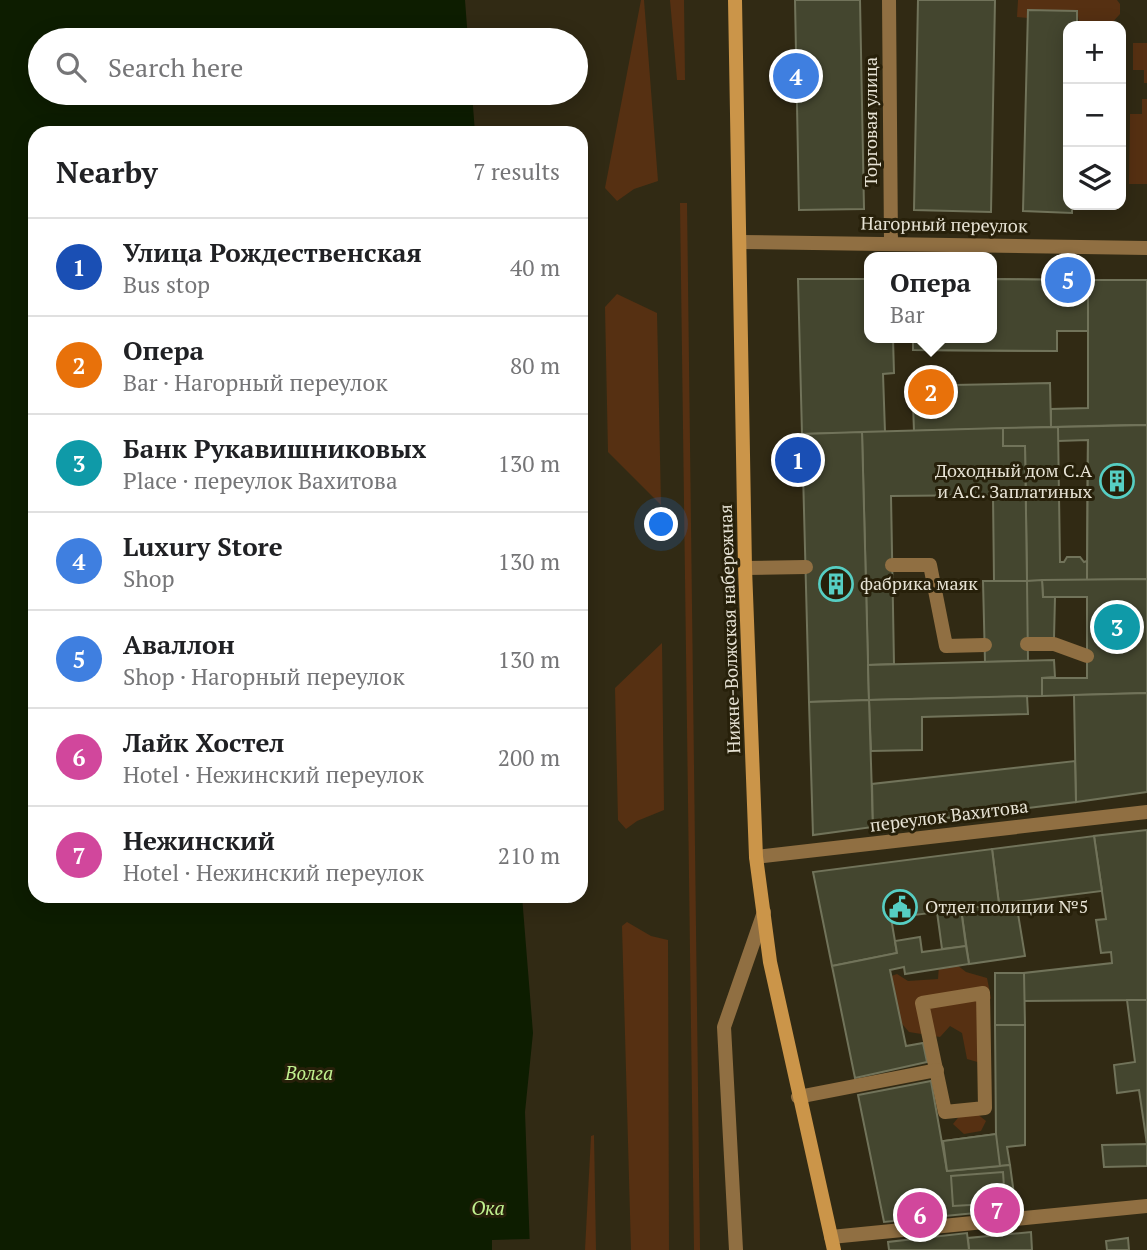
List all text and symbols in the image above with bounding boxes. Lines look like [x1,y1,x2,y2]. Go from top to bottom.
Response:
map controls [1063,21,1126,210]
button: + [1063,21,1126,84]
search box [28,28,588,105]
icon: search [52,48,90,86]
text: Search here [108,50,243,84]
pin: 4 [773,50,819,102]
street label: Торговая улица [858,57,882,187]
button: − [1063,84,1126,147]
button: layers [1063,147,1126,210]
text: Nearby [56,152,158,192]
text: 7 results [473,156,560,187]
street label: Нагорный переулок [860,211,1028,237]
text: Улица Рождественская [123,235,422,269]
text: 1 [73,252,86,283]
text: 40 m [510,252,560,283]
popup [864,252,997,343]
pin: 5 [1045,254,1091,306]
text: Опера [890,265,971,299]
text: Bus stop [123,269,210,300]
text: Bar [890,299,925,330]
text: Опера [123,333,204,367]
text: 2 [73,350,86,381]
text: 80 m [510,350,560,381]
pin: 2 [908,366,954,418]
text: Bar · Нагорный переулок [123,367,388,398]
text: Банк Рукавишниковых [123,431,426,465]
pin: 1 [775,434,821,486]
text: 3 [73,448,86,479]
text: 130 m [498,448,560,479]
place label: Доходный дом С.А и А.С. Заплатиных [935,458,1093,503]
building icon: Доходный дом С.А и А.С. Заплатиных [1098,462,1136,500]
text: Place · переулок Вахитова [123,465,398,496]
street label: Нижне-Волжская набережная [713,504,745,754]
your location [644,507,678,541]
text: Luxury Store [123,529,283,563]
text: 4 [73,546,86,577]
text: 130 m [498,546,560,577]
text: Shop [123,563,175,594]
building icon: фабрика маяк [817,565,855,603]
place label: фабрика маяк [860,571,978,595]
pin: 3 [1094,601,1140,653]
text: Аваллон [123,627,235,661]
text: 5 [73,644,86,675]
text: 130 m [498,644,560,675]
text: Shop · Нагорный переулок [123,661,405,692]
text: Лайк Хостел [123,725,284,759]
text: 6 [73,742,86,773]
text: 200 m [498,742,560,773]
text: Hotel · Нежинский переулок [123,759,424,790]
street label: переулок Вахитова [868,793,1029,837]
text: Нежинский [123,823,275,857]
text: 7 [73,840,86,871]
text: 210 m [498,840,560,871]
text: Hotel · Нежинский переулок [123,857,424,888]
public building icon: Отдел полиции №5 [881,888,919,926]
place label: Отдел полиции №5 [925,894,1088,918]
water label: Волга [284,1060,333,1085]
pin: 7 [974,1184,1020,1236]
pin: 6 [897,1189,943,1241]
water label: Ока [471,1195,505,1220]

